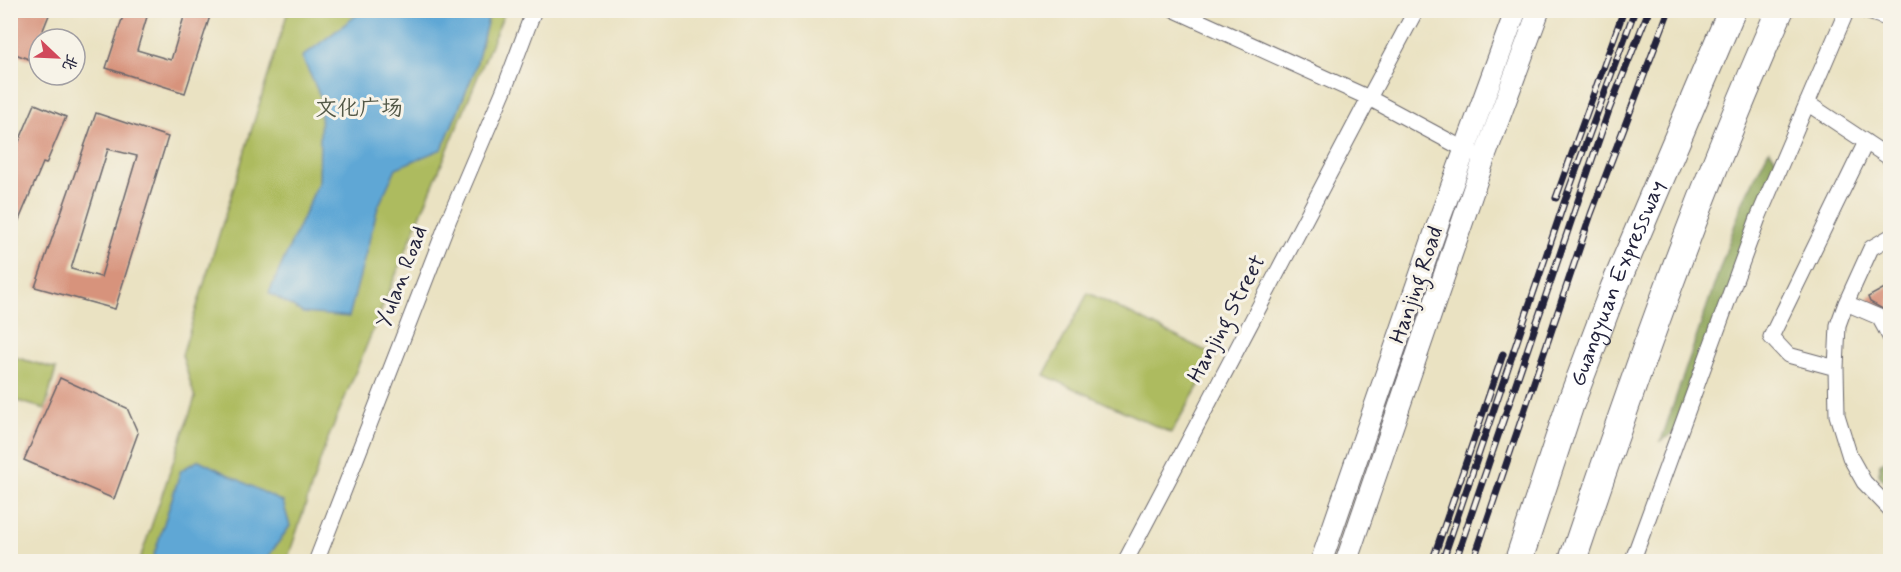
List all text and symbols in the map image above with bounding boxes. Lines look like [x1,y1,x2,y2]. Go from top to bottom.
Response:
north arrow [27,27,87,87]
text: 北 [57,51,82,74]
park label: 文化广场 [315,95,403,123]
street label: Guangyuan Expressway [1564,176,1672,391]
street label: Yulan Road [370,222,434,332]
street label: Hanjing Road [1384,223,1453,348]
street label: Hanjing Street [1182,250,1275,389]

